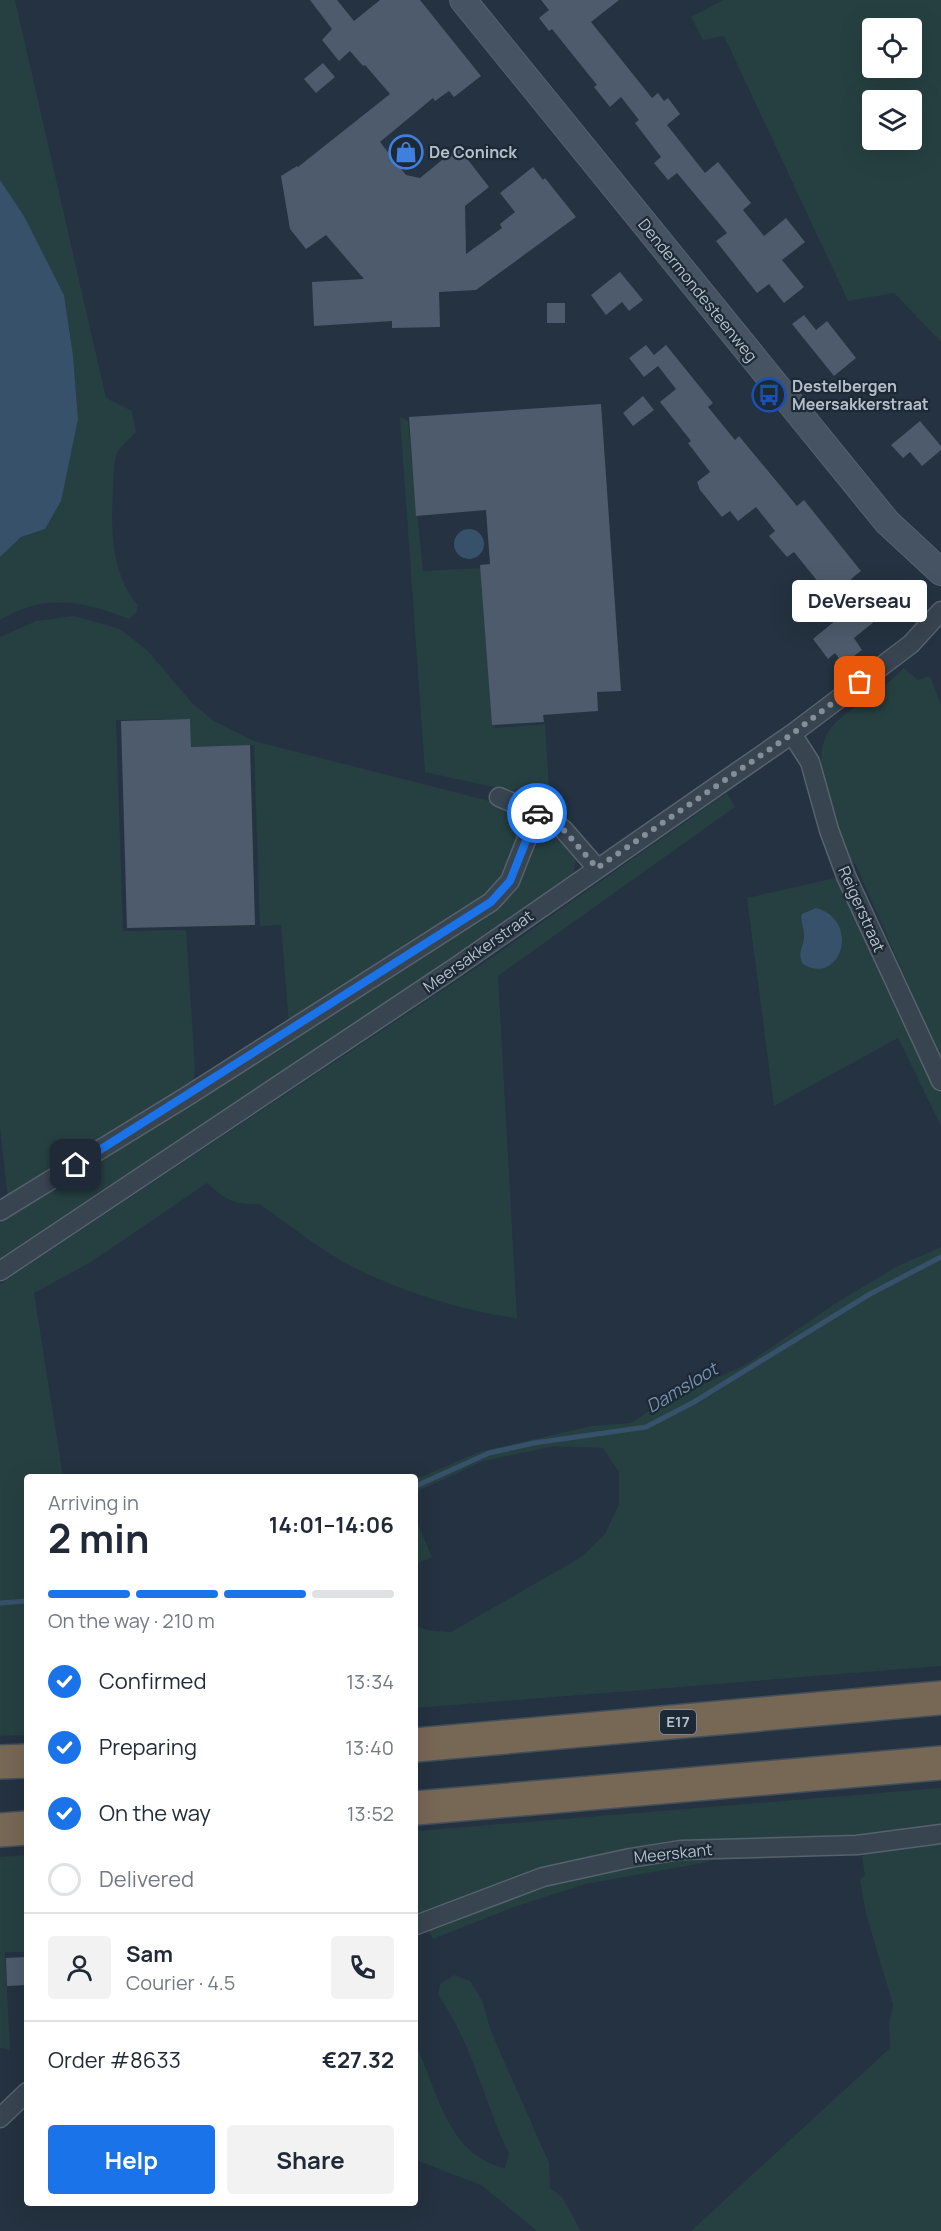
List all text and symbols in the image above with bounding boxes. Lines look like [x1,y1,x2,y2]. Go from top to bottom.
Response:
map controls [862,18,922,150]
button: locate [862,18,922,78]
button: layers [862,90,922,150]
shop icon: De Coninck [388,134,424,170]
place label: De Coninck [429,141,517,163]
street label: Dendermondesteenweg [633,214,763,366]
place label: Destelbergen Meersakkerstraat [792,375,929,415]
bus stop icon: Destelbergen Meersakkerstraat [751,377,787,413]
callout: DeVerseau [792,580,928,622]
text: DeVerseau [808,587,911,614]
pin [834,656,885,707]
icon: bag [843,665,876,698]
courier [507,783,567,843]
icon: car [521,797,554,830]
street label: Reigerstraat [833,863,891,955]
street label: Meersakkerstraat [419,905,537,997]
pin [50,1139,101,1190]
icon: home [59,1148,92,1181]
water label: Damsloot [641,1355,723,1418]
text: Arriving in [48,1489,139,1516]
text: 14:01–14:06 [269,1510,394,1540]
text: 2 min [48,1511,149,1565]
text: On the way · 210 m [48,1607,215,1634]
icon: check [48,1665,81,1698]
text: Confirmed [99,1666,207,1696]
text: 13:34 [346,1668,394,1695]
road number: E17 [660,1710,696,1734]
icon: check [48,1731,81,1764]
text: Preparing [99,1732,197,1762]
text: 13:40 [345,1734,394,1761]
icon: check [48,1797,81,1830]
text: On the way [99,1798,211,1828]
text: 13:52 [347,1800,394,1827]
street label: Meerskant [633,1838,713,1868]
text: Delivered [99,1864,194,1894]
button: person [48,1936,111,1999]
button: phone [331,1936,394,1999]
text: Sam [126,1939,173,1969]
text: Courier · 4.5 [126,1969,235,1996]
text: Order #8633 [48,2045,181,2075]
text: €27.32 [322,2045,394,2075]
button: Help [48,2125,215,2194]
button: Share [227,2125,394,2194]

